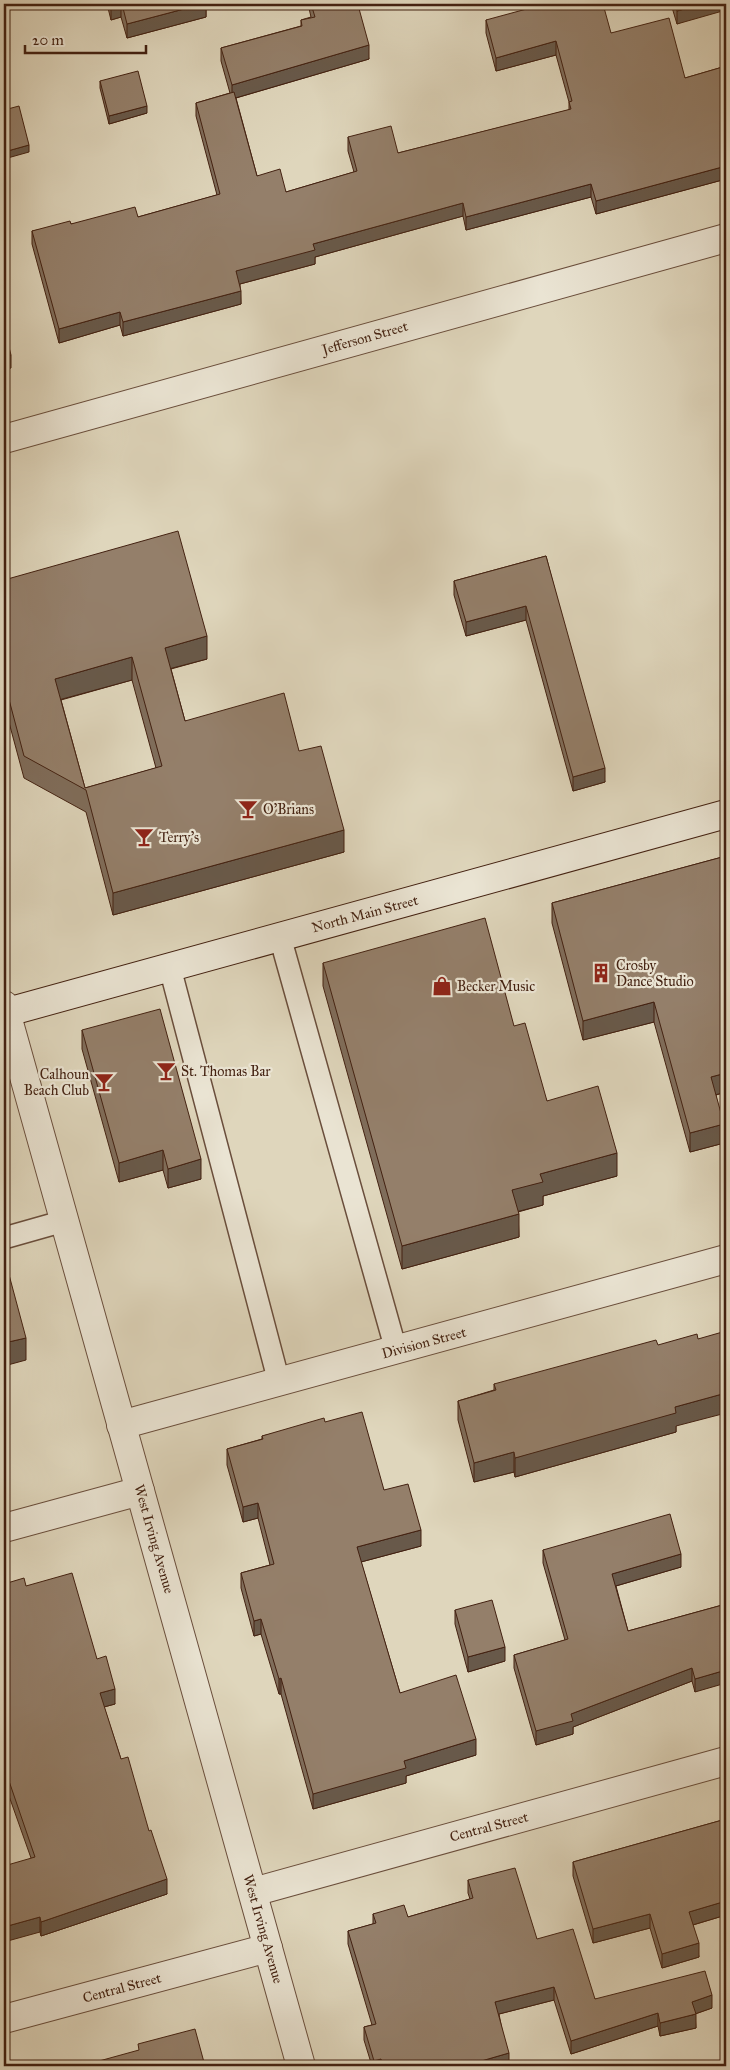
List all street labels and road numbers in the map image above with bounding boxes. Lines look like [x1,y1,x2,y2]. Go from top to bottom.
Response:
street label: Jefferson Street [318,318,410,360]
street label: North Main Street [310,892,420,936]
street label: Division Street [380,1324,468,1362]
street label: West Irving Avenue [130,1482,178,1596]
street label: Central Street [448,1808,530,1846]
street label: West Irving Avenue [239,1872,287,1986]
street label: Central Street [81,1969,163,2007]

